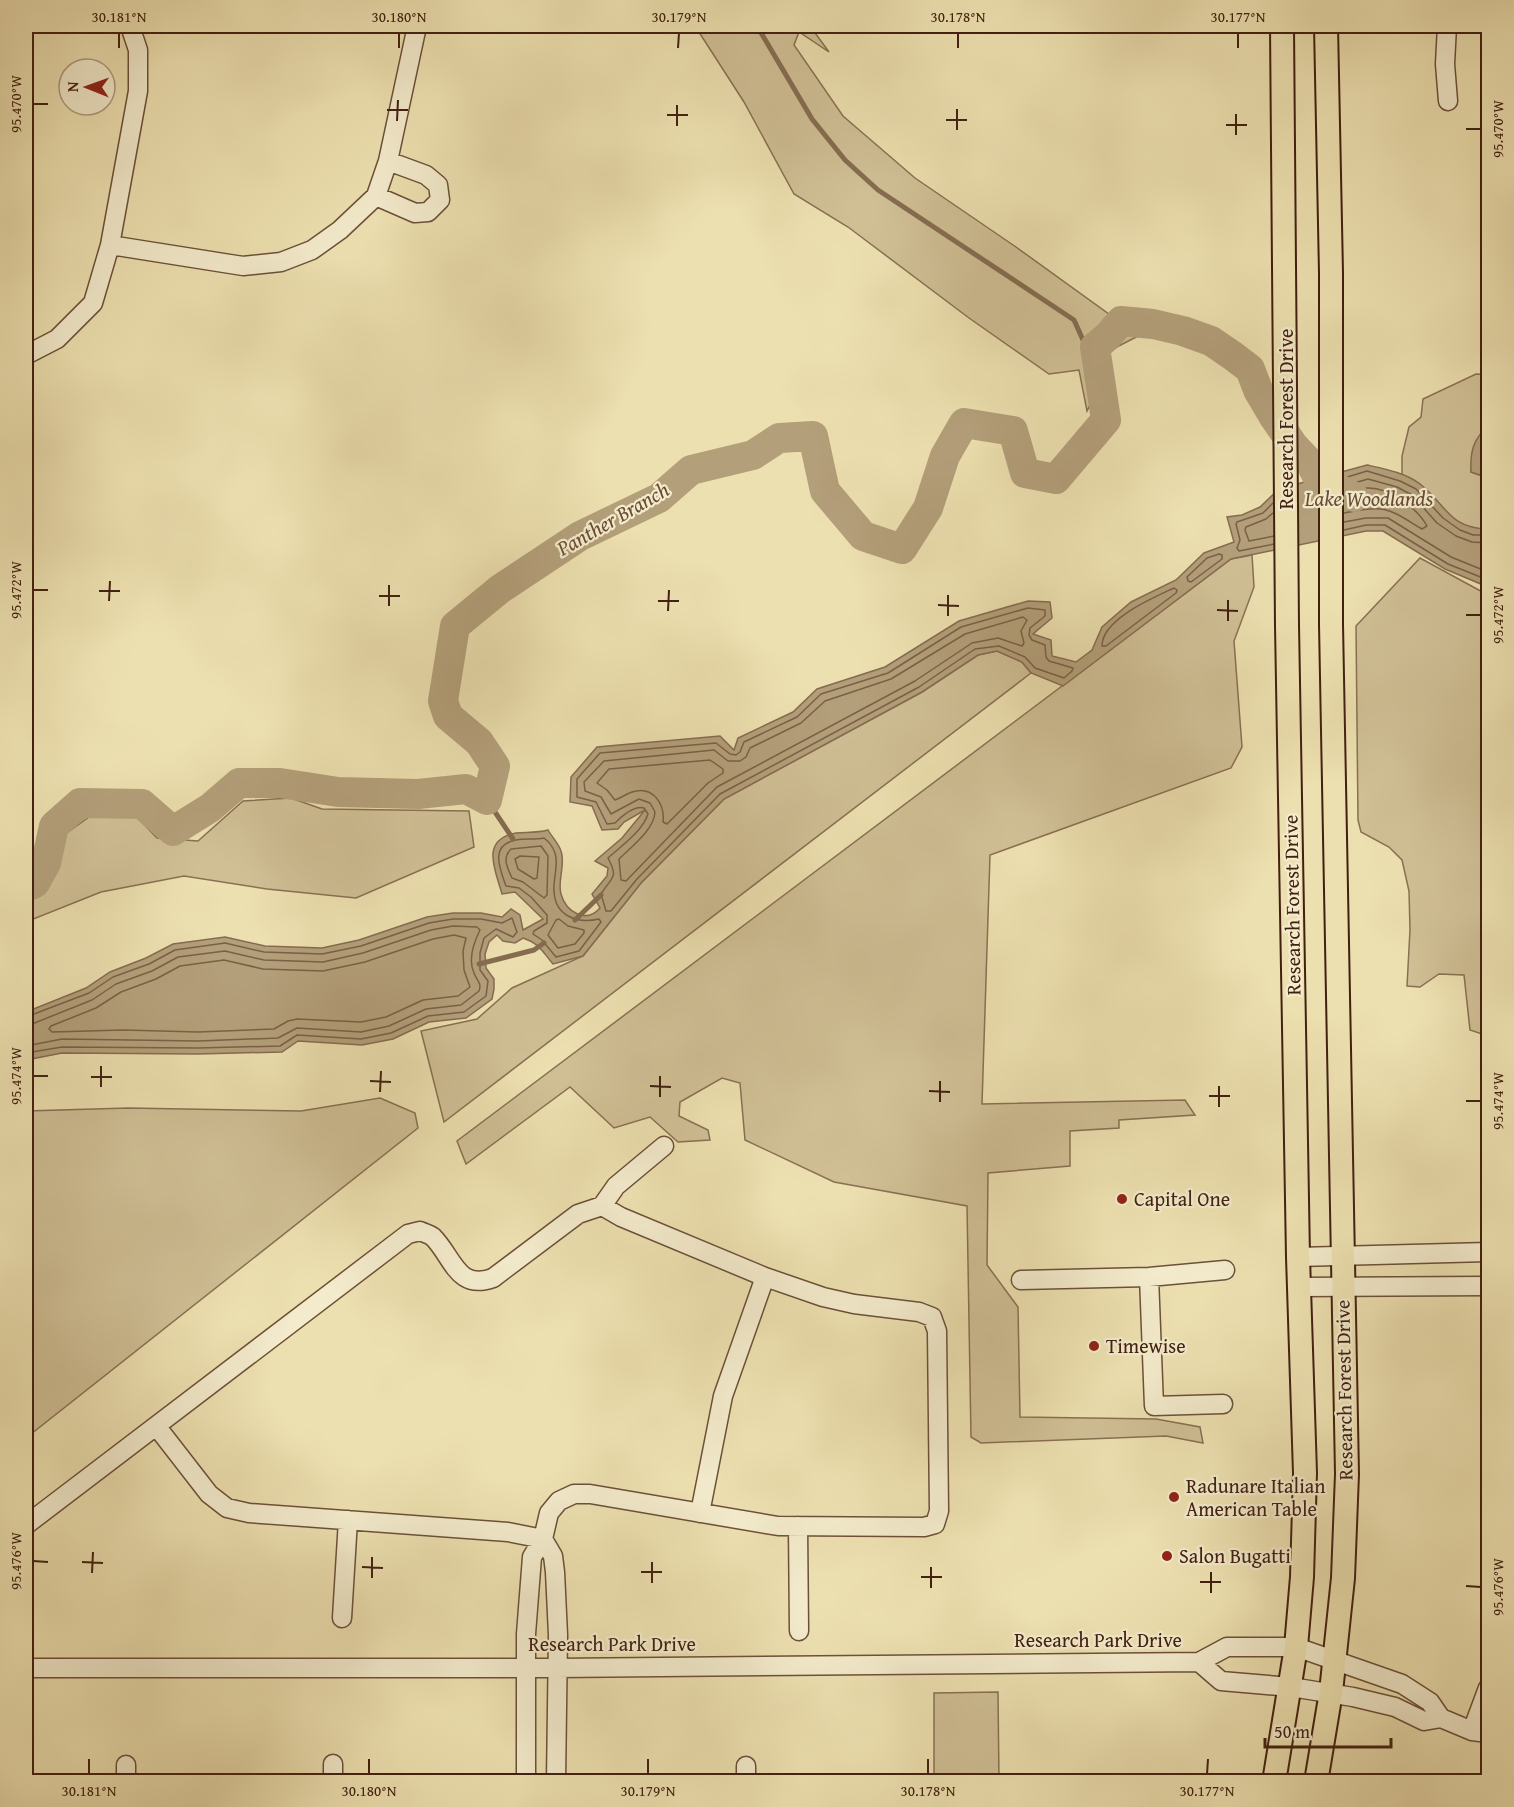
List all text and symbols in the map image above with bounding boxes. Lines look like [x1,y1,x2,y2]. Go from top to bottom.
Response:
text: 30.181°N [92,6,147,27]
text: 30.180°N [372,6,427,27]
text: 30.179°N [652,6,707,27]
text: 30.178°N [931,6,986,27]
text: 30.177°N [1211,6,1266,27]
north arrow [57,57,117,117]
text: 95.470°W [5,75,26,133]
text: N [60,81,84,92]
text: 95.470°W [1487,100,1508,158]
street label: Research Forest Drive [1271,329,1300,509]
water label: Panther Branch [550,474,675,564]
water label: Lake Woodlands [1304,483,1434,514]
text: 95.472°W [5,561,26,619]
text: 95.472°W [1487,586,1508,644]
street label: Research Forest Drive [1275,814,1308,996]
text: 95.474°W [5,1047,26,1105]
text: 95.474°W [1487,1072,1508,1130]
place label: Capital One [1134,1184,1230,1213]
marker: Capital One [1115,1192,1129,1206]
street label: Research Forest Drive [1327,1299,1360,1481]
place label: Timewise [1106,1331,1186,1360]
marker: Timewise [1087,1339,1101,1353]
place label: Radunare Italian American Table [1186,1471,1325,1523]
marker: Radunare Italian American Table [1167,1490,1181,1504]
text: 95.476°W [5,1532,26,1590]
place label: Salon Bugatti [1179,1541,1291,1570]
marker: Salon Bugatti [1160,1549,1174,1563]
text: 95.476°W [1487,1558,1508,1616]
street label: Research Park Drive [1014,1625,1182,1654]
street label: Research Park Drive [528,1629,696,1658]
scale bar [1265,1711,1391,1749]
text: 50 m [1274,1718,1310,1745]
text: 30.181°N [62,1780,117,1801]
text: 30.180°N [342,1780,397,1801]
text: 30.179°N [621,1780,676,1801]
text: 30.178°N [901,1780,956,1801]
text: 30.177°N [1180,1780,1235,1801]

